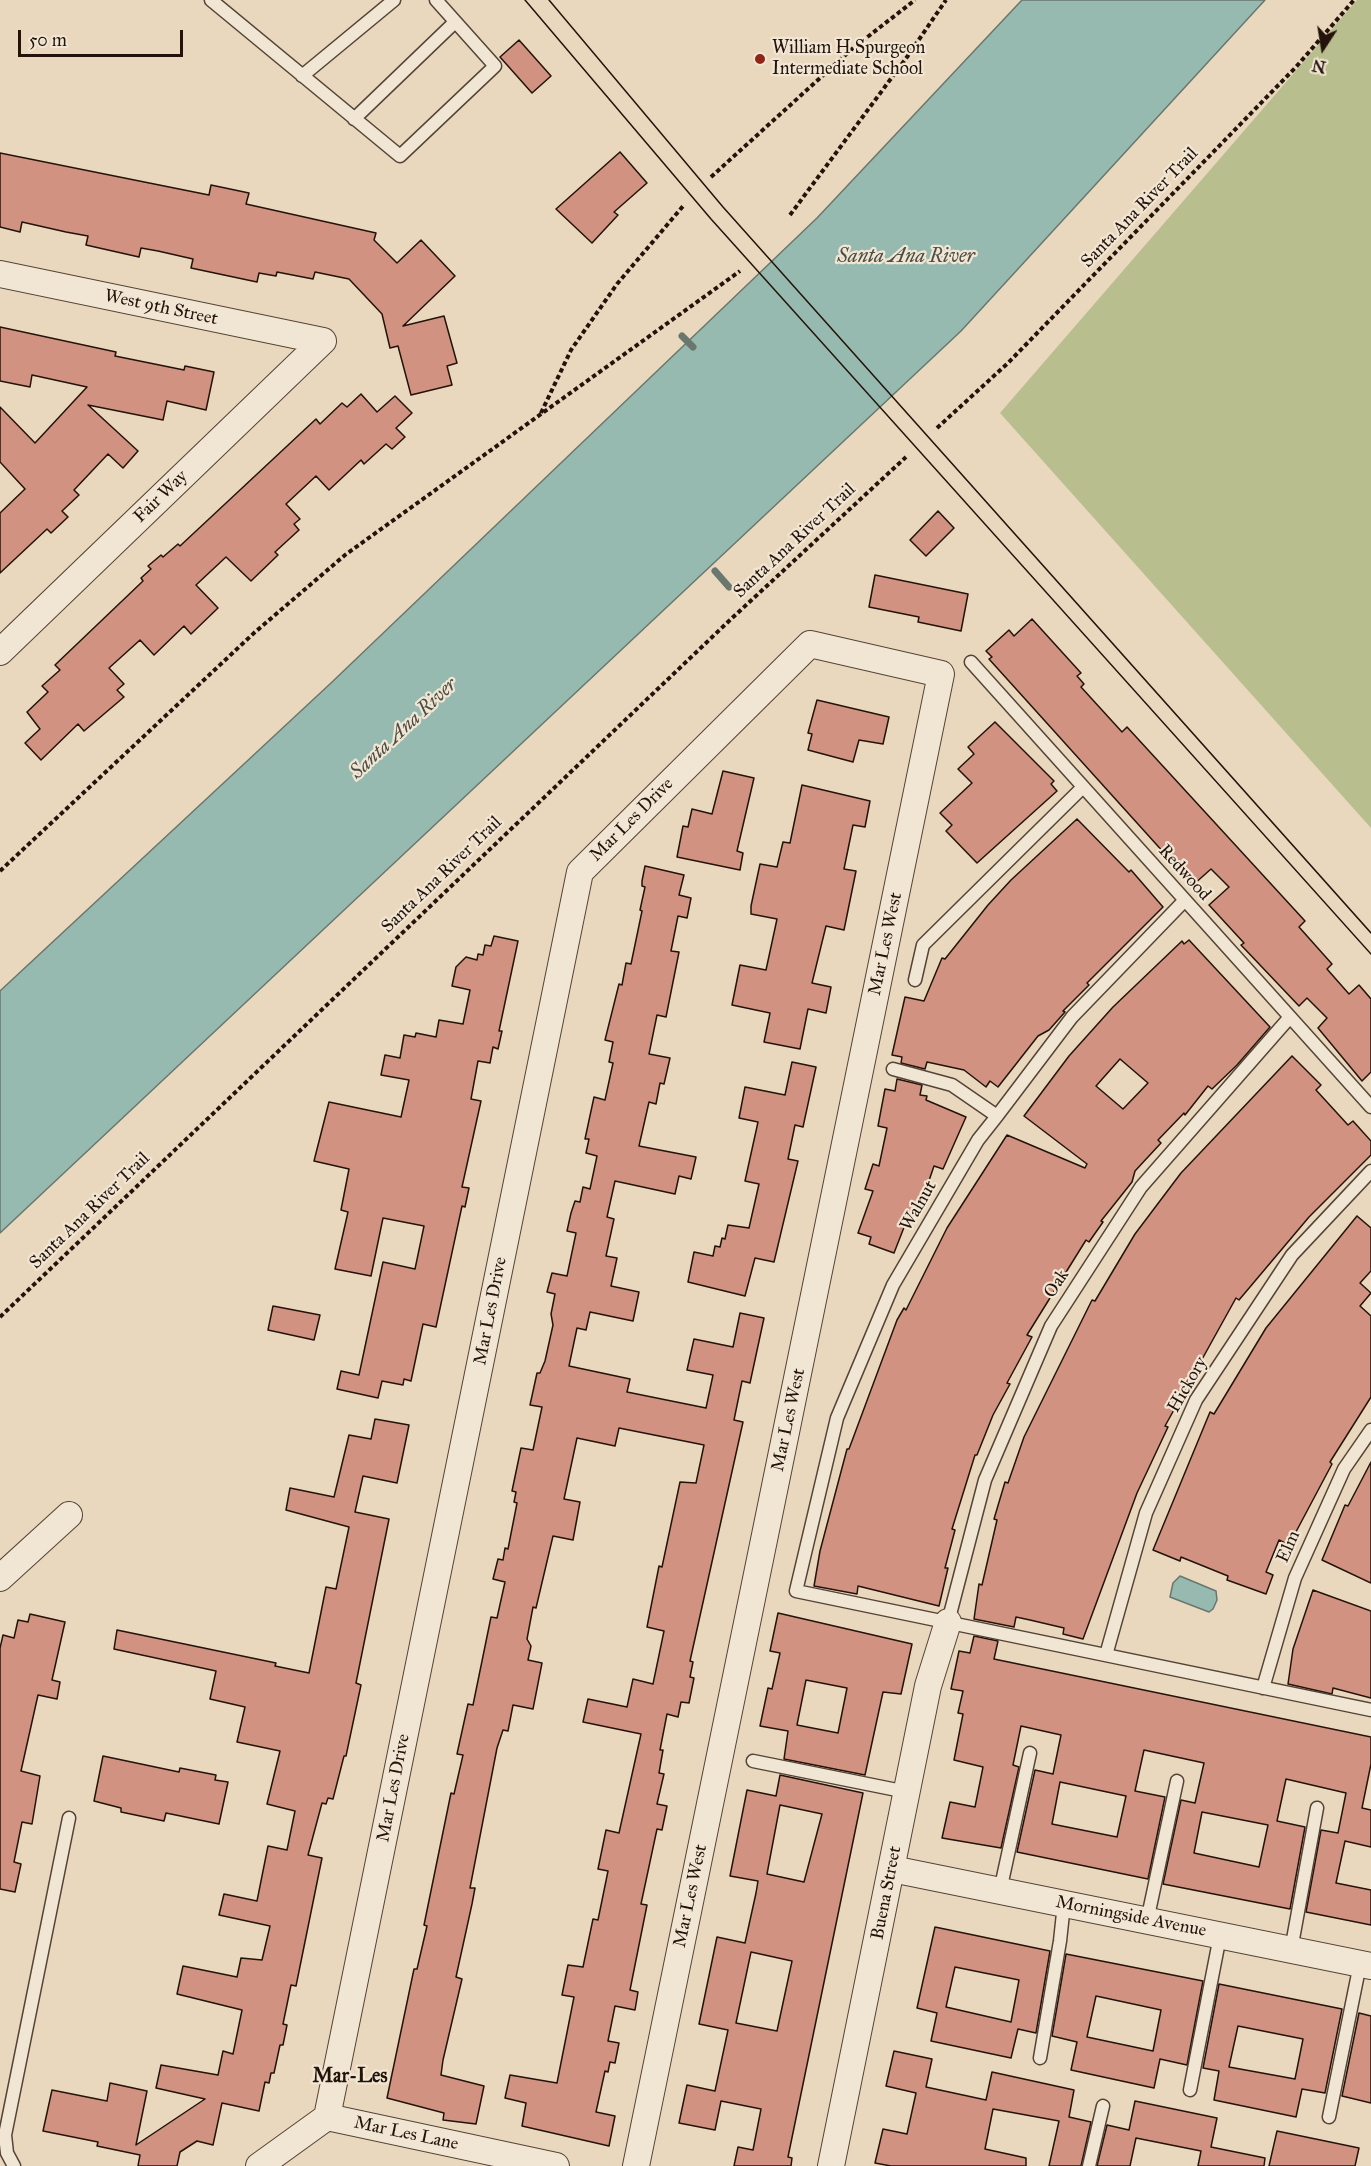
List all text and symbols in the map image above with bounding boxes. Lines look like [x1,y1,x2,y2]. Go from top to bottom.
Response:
scale bar [21,18,186,56]
north arrow [1293,18,1353,78]
text: 50 m [29,29,67,51]
place label: William H Spurgeon Intermediate School [772,38,925,80]
marker: William H Spurgeon Intermediate School [753,52,767,66]
text: N [1311,55,1328,77]
street label: Santa Ana River Trail [1077,143,1203,273]
water label: Santa Ana River [837,245,975,269]
street label: West 9th Street [102,285,220,331]
street label: Fair Way [130,466,192,528]
street label: Santa Ana River Trail [730,479,860,603]
water label: Santa Ana River [345,673,463,785]
street label: Mar Les Drive [586,774,678,866]
street label: Santa Ana River Trail [377,812,507,938]
street label: Redwood [1153,840,1215,906]
street label: Mar Les West [865,890,907,998]
street label: Santa Ana River Trail [25,1148,155,1274]
street label: Walnut [896,1177,942,1235]
street label: Mar Les Drive [470,1255,512,1367]
street label: Oak [1040,1266,1074,1302]
street label: Hickory [1164,1353,1212,1417]
street label: Mar Les West [768,1366,810,1474]
street label: Elm [1272,1528,1306,1566]
street label: Mar Les Drive [373,1732,415,1844]
street label: Mar Les West [670,1842,712,1950]
street label: Buena Street [867,1844,907,1942]
street label: Morningside Avenue [1054,1892,1208,1942]
district label: Mar-Les [312,2065,388,2089]
street label: Mar Les Lane [352,2112,460,2156]

